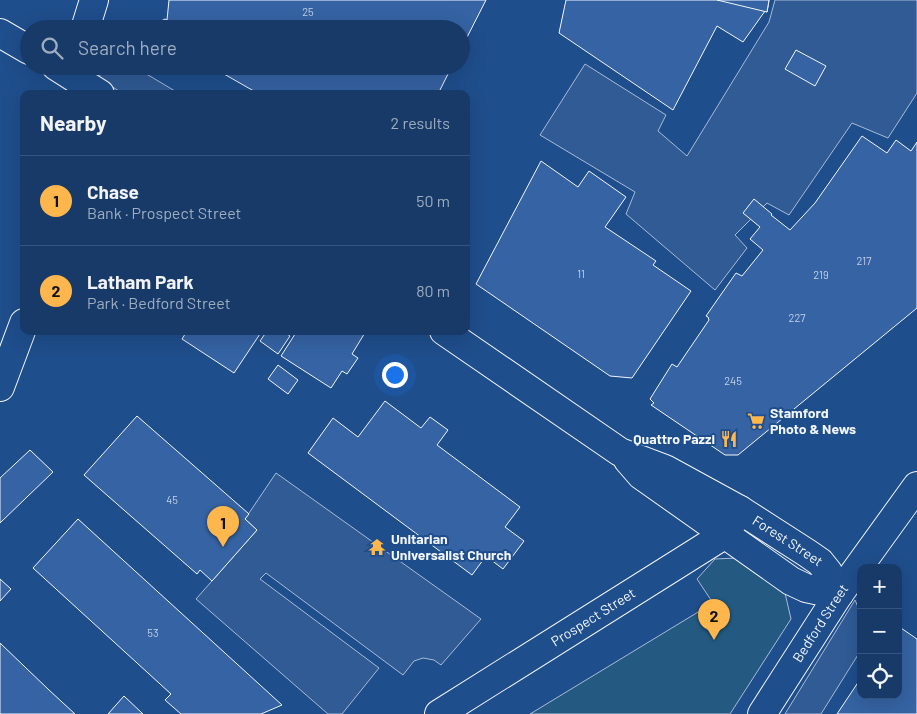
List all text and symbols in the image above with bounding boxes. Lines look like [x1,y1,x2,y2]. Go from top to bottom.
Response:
house number: 25 [302,5,314,18]
search box [20,20,470,75]
icon: search [38,34,66,62]
text: Search here [78,36,177,59]
text: Nearby [40,110,106,135]
text: 2 results [391,113,450,132]
text: Chase [87,180,139,203]
text: 1 [53,191,59,210]
text: 50 m [416,191,450,210]
text: Bank · Prospect Street [87,203,241,222]
house number: 217 [857,254,871,267]
house number: 11 [577,267,585,280]
house number: 219 [813,268,829,281]
text: Latham Park [87,270,194,293]
text: 2 [52,281,60,300]
text: 80 m [416,281,450,300]
text: Park · Bedford Street [87,293,231,312]
house number: 227 [789,311,806,324]
your location [382,362,408,388]
house number: 245 [724,374,742,387]
place label: Stamford Photo & News [770,404,856,437]
supermarket icon: Stamford Photo & News [746,411,766,431]
restaurant icon: Quattro Pazzi [719,429,739,449]
place label: Quattro Pazzi [633,430,715,447]
house number: 45 [166,493,178,506]
pin: 1 [207,506,239,547]
street label: Forest Street [750,511,826,569]
place label: Unitarian Universalist Church [391,530,511,563]
temple icon: Unitarian Universalist Church [367,537,387,557]
map controls [857,564,902,699]
button: + [857,564,902,609]
street label: Bedford Street [789,580,851,665]
street label: Prospect Street [548,584,638,650]
pin: 2 [698,599,730,640]
button: − [857,609,902,654]
house number: 53 [147,626,159,639]
button: locate [857,654,902,699]

